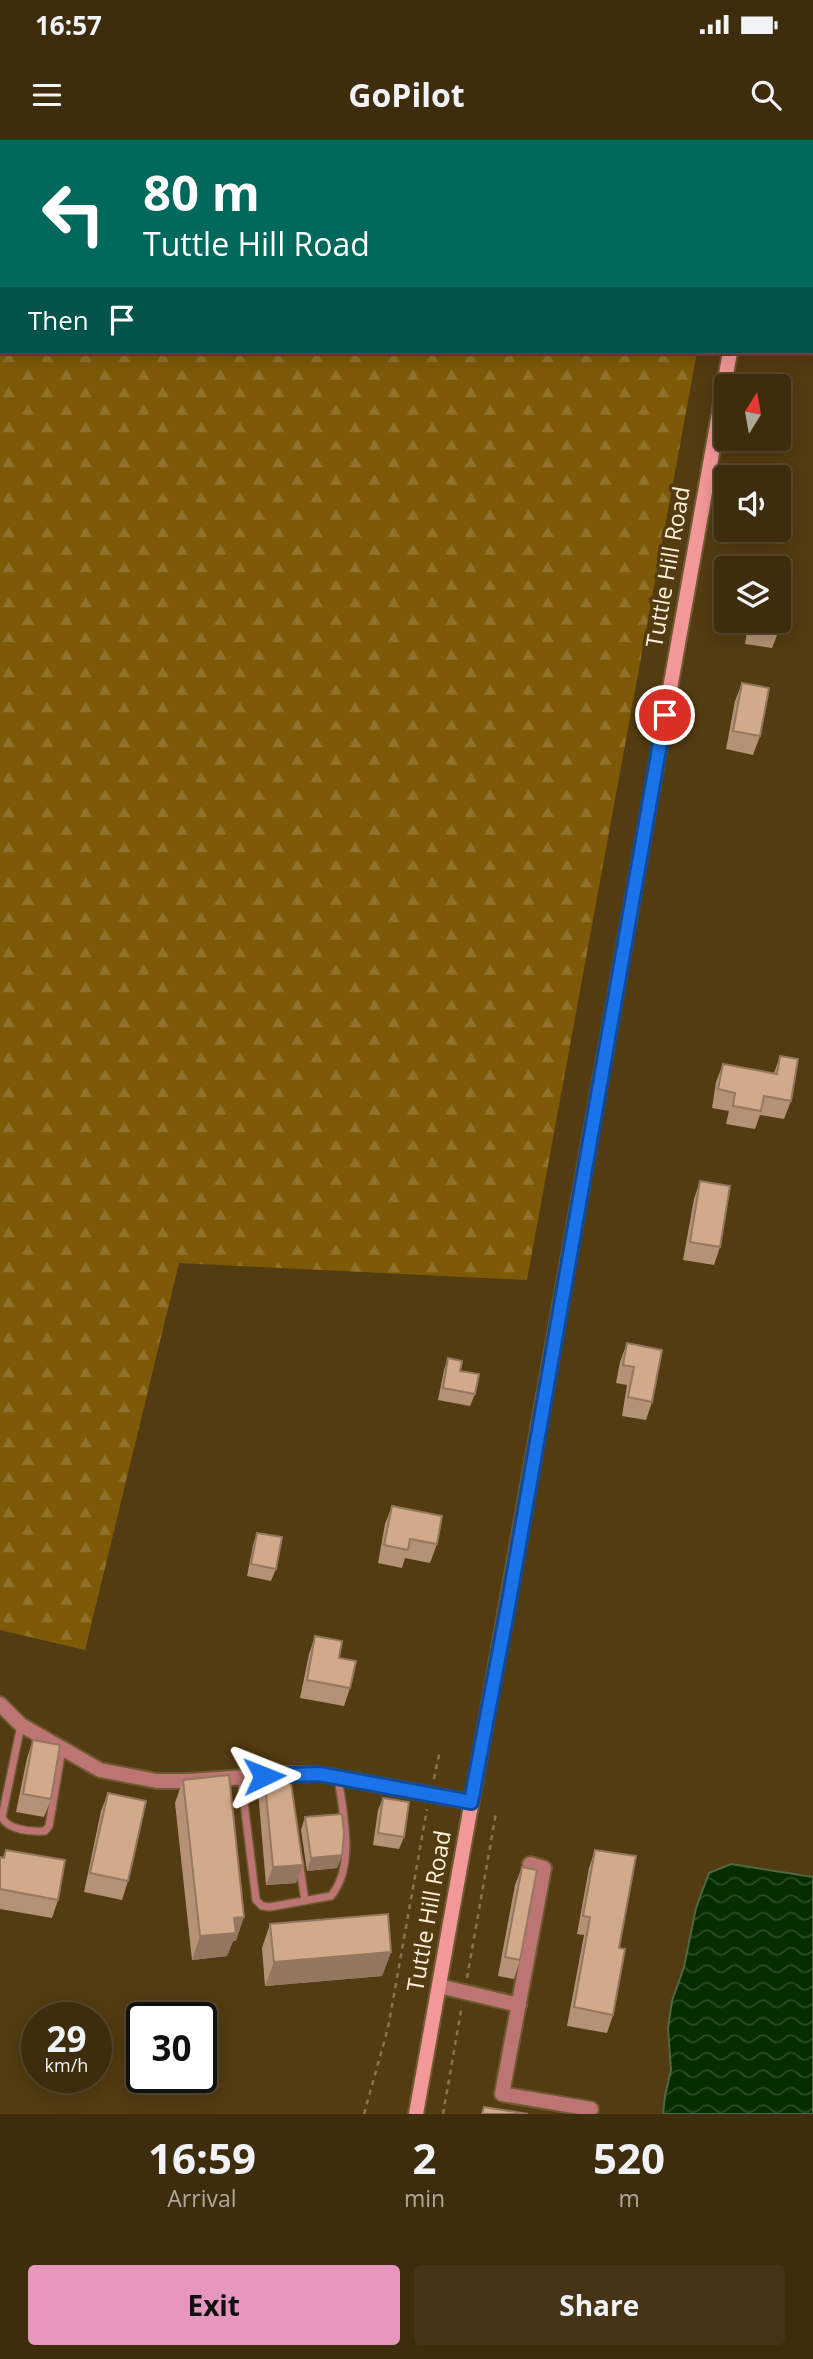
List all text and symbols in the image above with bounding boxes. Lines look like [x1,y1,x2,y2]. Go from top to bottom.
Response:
text: 16:57 [35,7,102,43]
text: GoPilot [348,73,465,116]
icon: menu [28,76,66,114]
icon: search [747,76,785,114]
text: 80 m [143,159,260,225]
icon: left [28,168,119,259]
text: Tuttle Hill Road [143,222,370,265]
icon: arrive [103,301,141,339]
text: Then [28,302,89,338]
north arrow [714,374,791,452]
map controls [714,374,791,633]
button: sound [714,465,791,542]
street label: Tuttle Hill Road [637,484,697,650]
button: layers [714,556,791,633]
pin [635,685,695,745]
icon: arrive [646,696,684,734]
position arrow [227,1739,301,1813]
street label: Tuttle Hill Road [398,1828,458,1994]
speed limit sign: 30 [126,2002,217,2093]
text: 29 [46,2015,87,2062]
text: km/h [45,2053,88,2077]
text: 16:59 [148,2129,256,2186]
text: 2 [412,2129,437,2186]
text: 520 [593,2129,665,2186]
text: Arrival [167,2182,237,2214]
text: min [404,2182,445,2214]
text: m [618,2182,640,2214]
button: Exit [28,2265,400,2345]
button: Share [414,2265,785,2345]

